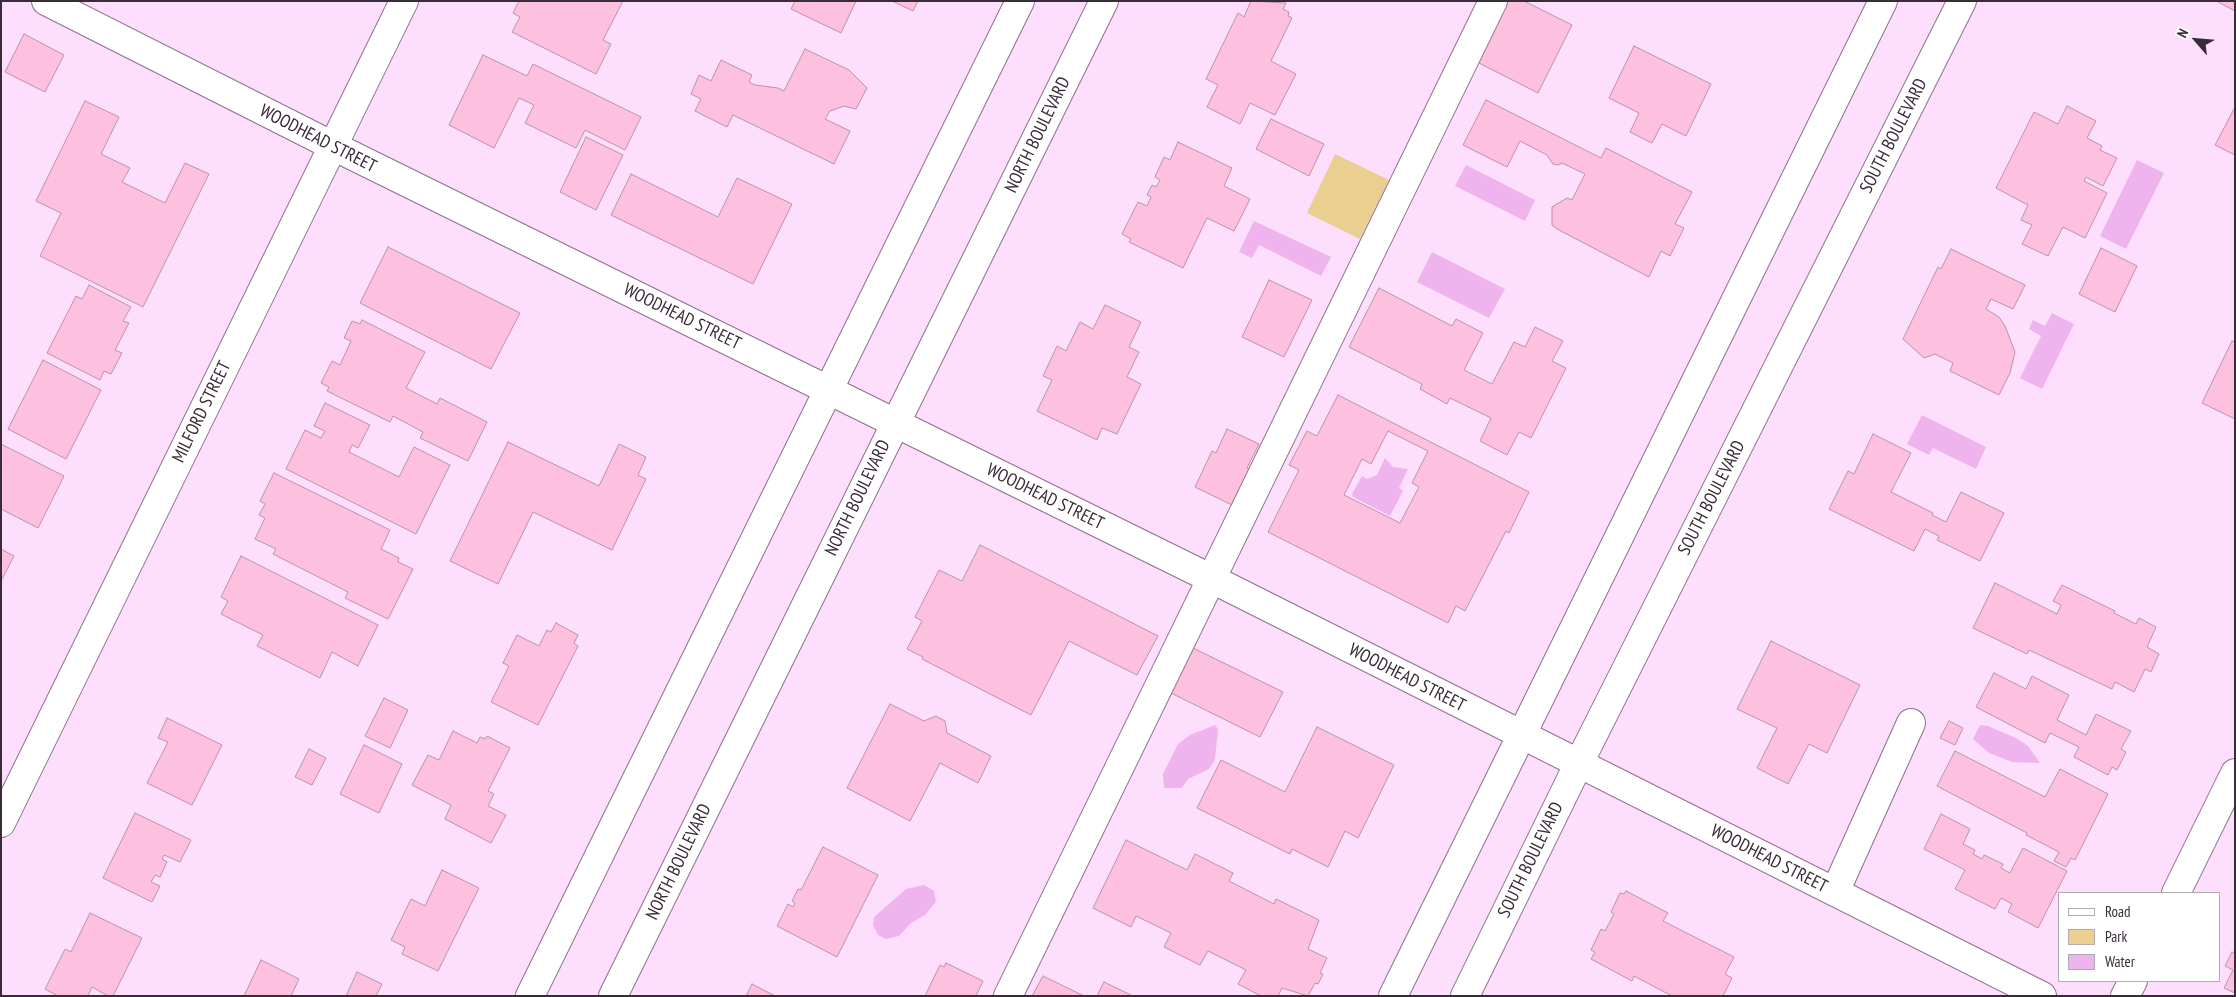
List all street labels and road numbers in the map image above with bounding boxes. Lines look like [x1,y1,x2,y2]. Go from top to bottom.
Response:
street label: NORTH BOULEVARD [1001,74,1075,196]
street label: SOUTH BOULEVARD [1856,75,1932,197]
street label: WOODHEAD STREET [256,100,380,178]
street label: WOODHEAD STREET [620,279,744,355]
street label: MILFORD STREET [168,358,236,466]
street label: NORTH BOULEVARD [821,437,895,559]
street label: SOUTH BOULEVARD [1674,437,1750,559]
street label: WOODHEAD STREET [983,459,1107,535]
street label: WOODHEAD STREET [1345,639,1469,717]
street label: SOUTH BOULEVARD [1494,799,1568,921]
street label: NORTH BOULEVARD [642,801,716,923]
street label: WOODHEAD STREET [1707,820,1831,898]

